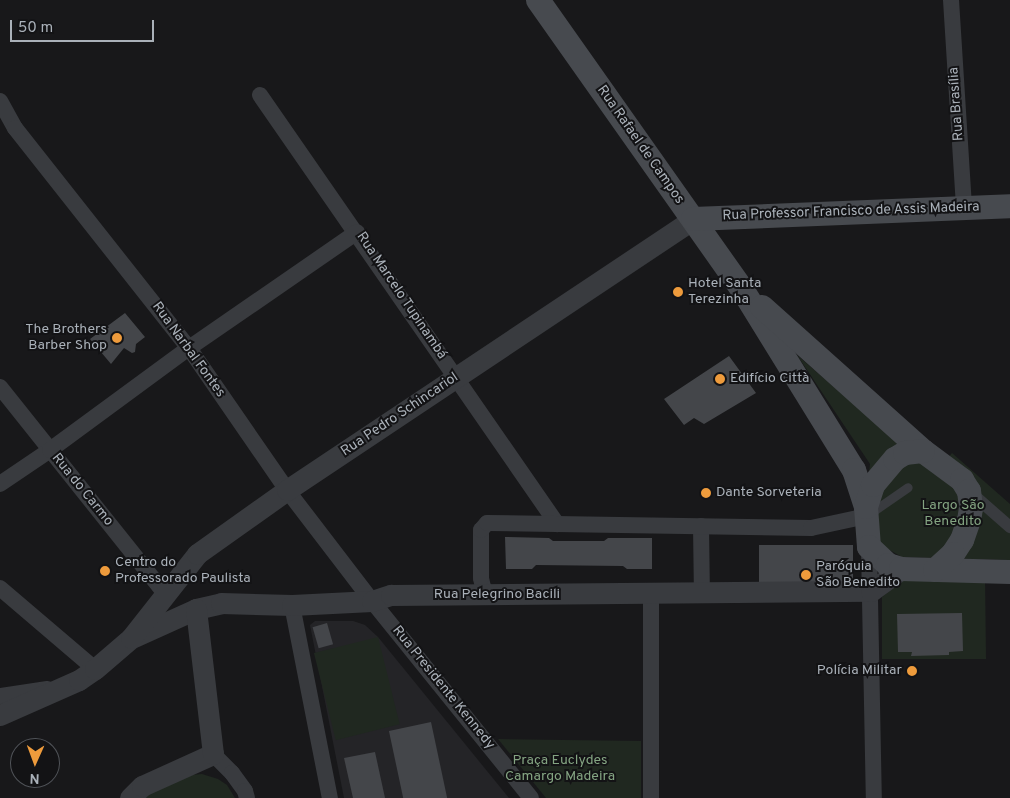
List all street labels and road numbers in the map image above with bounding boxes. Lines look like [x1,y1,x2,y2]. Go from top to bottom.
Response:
street label: Rua Brasília [946,66,968,142]
street label: Rua Rafael de Campos [593,83,687,207]
street label: Rua Professor Francisco de Assis Madeira [722,199,980,225]
street label: Rua Marcelo Tupinambá [352,229,450,363]
street label: Rua Narbal Fontes [148,299,228,401]
street label: Rua Pedro Schincariol [338,369,462,461]
street label: Rua do Carmo [48,450,116,530]
street label: Rua Pelegrino Bacili [434,587,560,603]
street label: Rua Presidente Kennedy [388,623,498,753]

